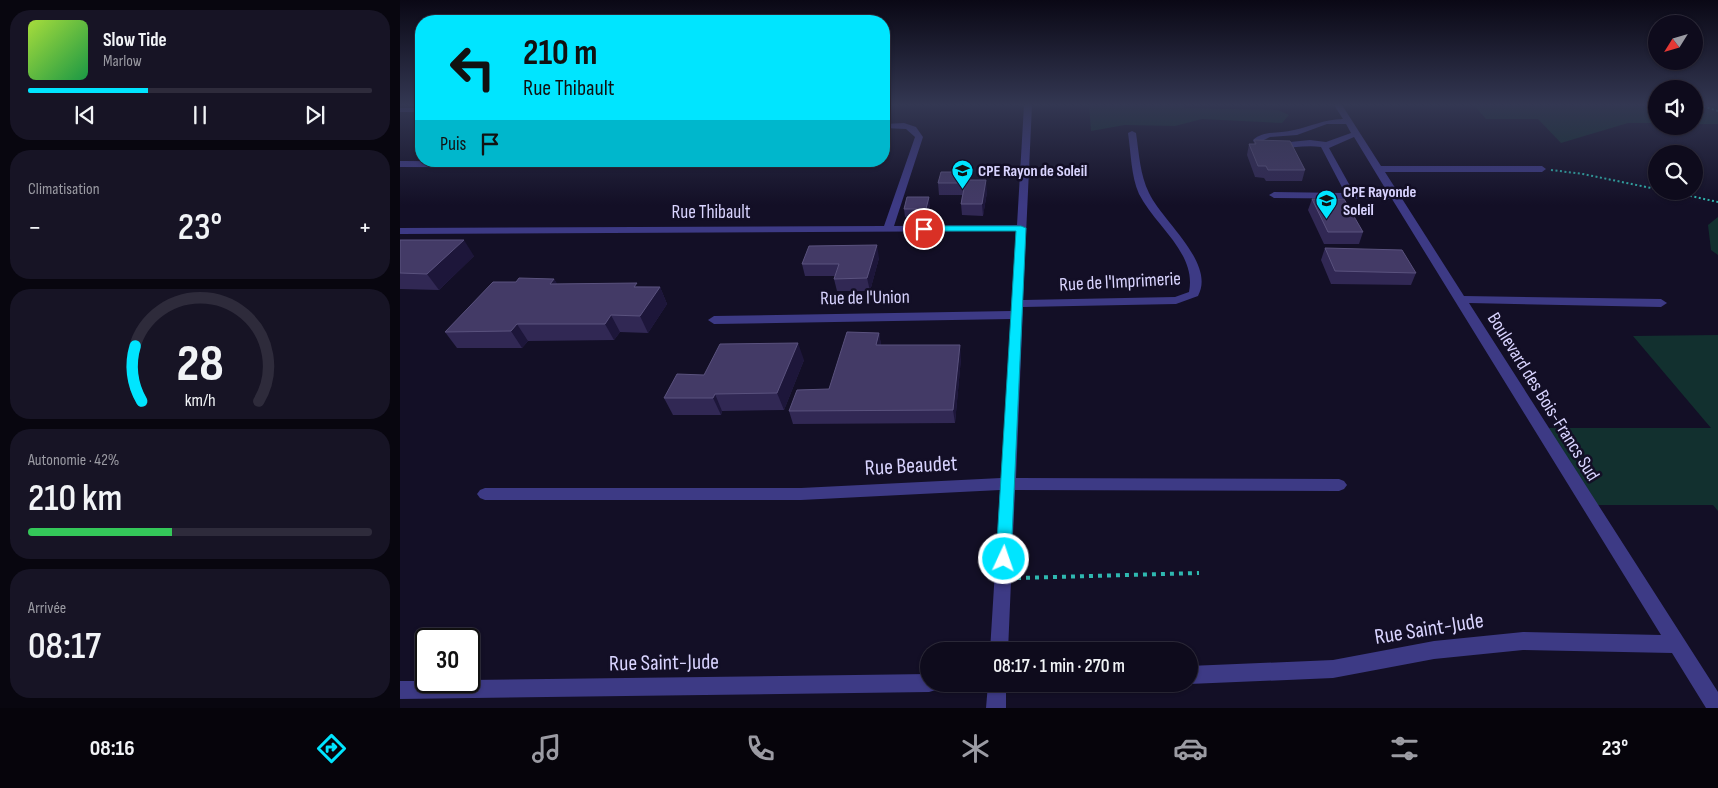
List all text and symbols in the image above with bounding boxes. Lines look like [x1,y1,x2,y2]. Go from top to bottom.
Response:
north arrow [1648,15,1702,70]
map controls [1648,15,1703,200]
text: Slow Tide [103,29,167,52]
text: 210 m [523,32,597,75]
icon: left [440,35,505,100]
text: Marlow [103,52,142,71]
text: Rue Thibault [523,75,615,102]
button: sound [1648,80,1703,135]
icon: previous [71,101,99,129]
icon: pause [186,101,214,129]
icon: next [301,101,329,129]
icon: arrive [476,130,504,158]
text: Puis [440,133,466,156]
button: search [1648,145,1703,200]
school or university icon: CPE Rayon de Soleil [950,159,974,190]
place label: CPE Rayon de Soleil [978,162,1087,181]
text: Climatisation [28,180,100,199]
place label: CPE Rayonde Soleil [1343,183,1417,220]
school or university icon: CPE Rayonde Soleil [1315,189,1339,220]
street label: Rue Thibault [671,201,751,224]
text: 23° [178,205,222,250]
pin [903,208,945,250]
text: − [28,211,42,244]
text: + [358,211,372,244]
icon: arrive [910,215,938,243]
street label: Rue de l'Imprimerie [1059,267,1181,297]
street label: Rue de l'Union [820,286,910,310]
street label: Boulevard des Bois-Francs Sud [1482,309,1604,485]
text: 28 [176,333,224,396]
text: km/h [185,390,215,411]
street label: Rue Beaudet [864,450,958,482]
text: Autonomie · 42% [28,451,119,470]
text: 210 km [28,476,122,521]
position arrow [977,532,1029,584]
text: Arrivée [28,599,66,618]
street label: Rue Saint-Jude [1373,607,1485,651]
text: 08:17 [28,624,101,669]
speed limit sign: 30 [415,628,480,693]
street label: Rue Saint-Jude [609,649,719,677]
text: 08:17 · 1 min · 270 m [993,655,1125,678]
icon: directions [314,731,349,766]
icon: music [529,731,564,766]
icon: phone [743,731,778,766]
icon: climate [958,731,993,766]
icon: car [1173,731,1208,766]
icon: filters [1387,731,1422,766]
text: 08:16 [90,735,135,762]
text: 23° [1602,735,1628,762]

